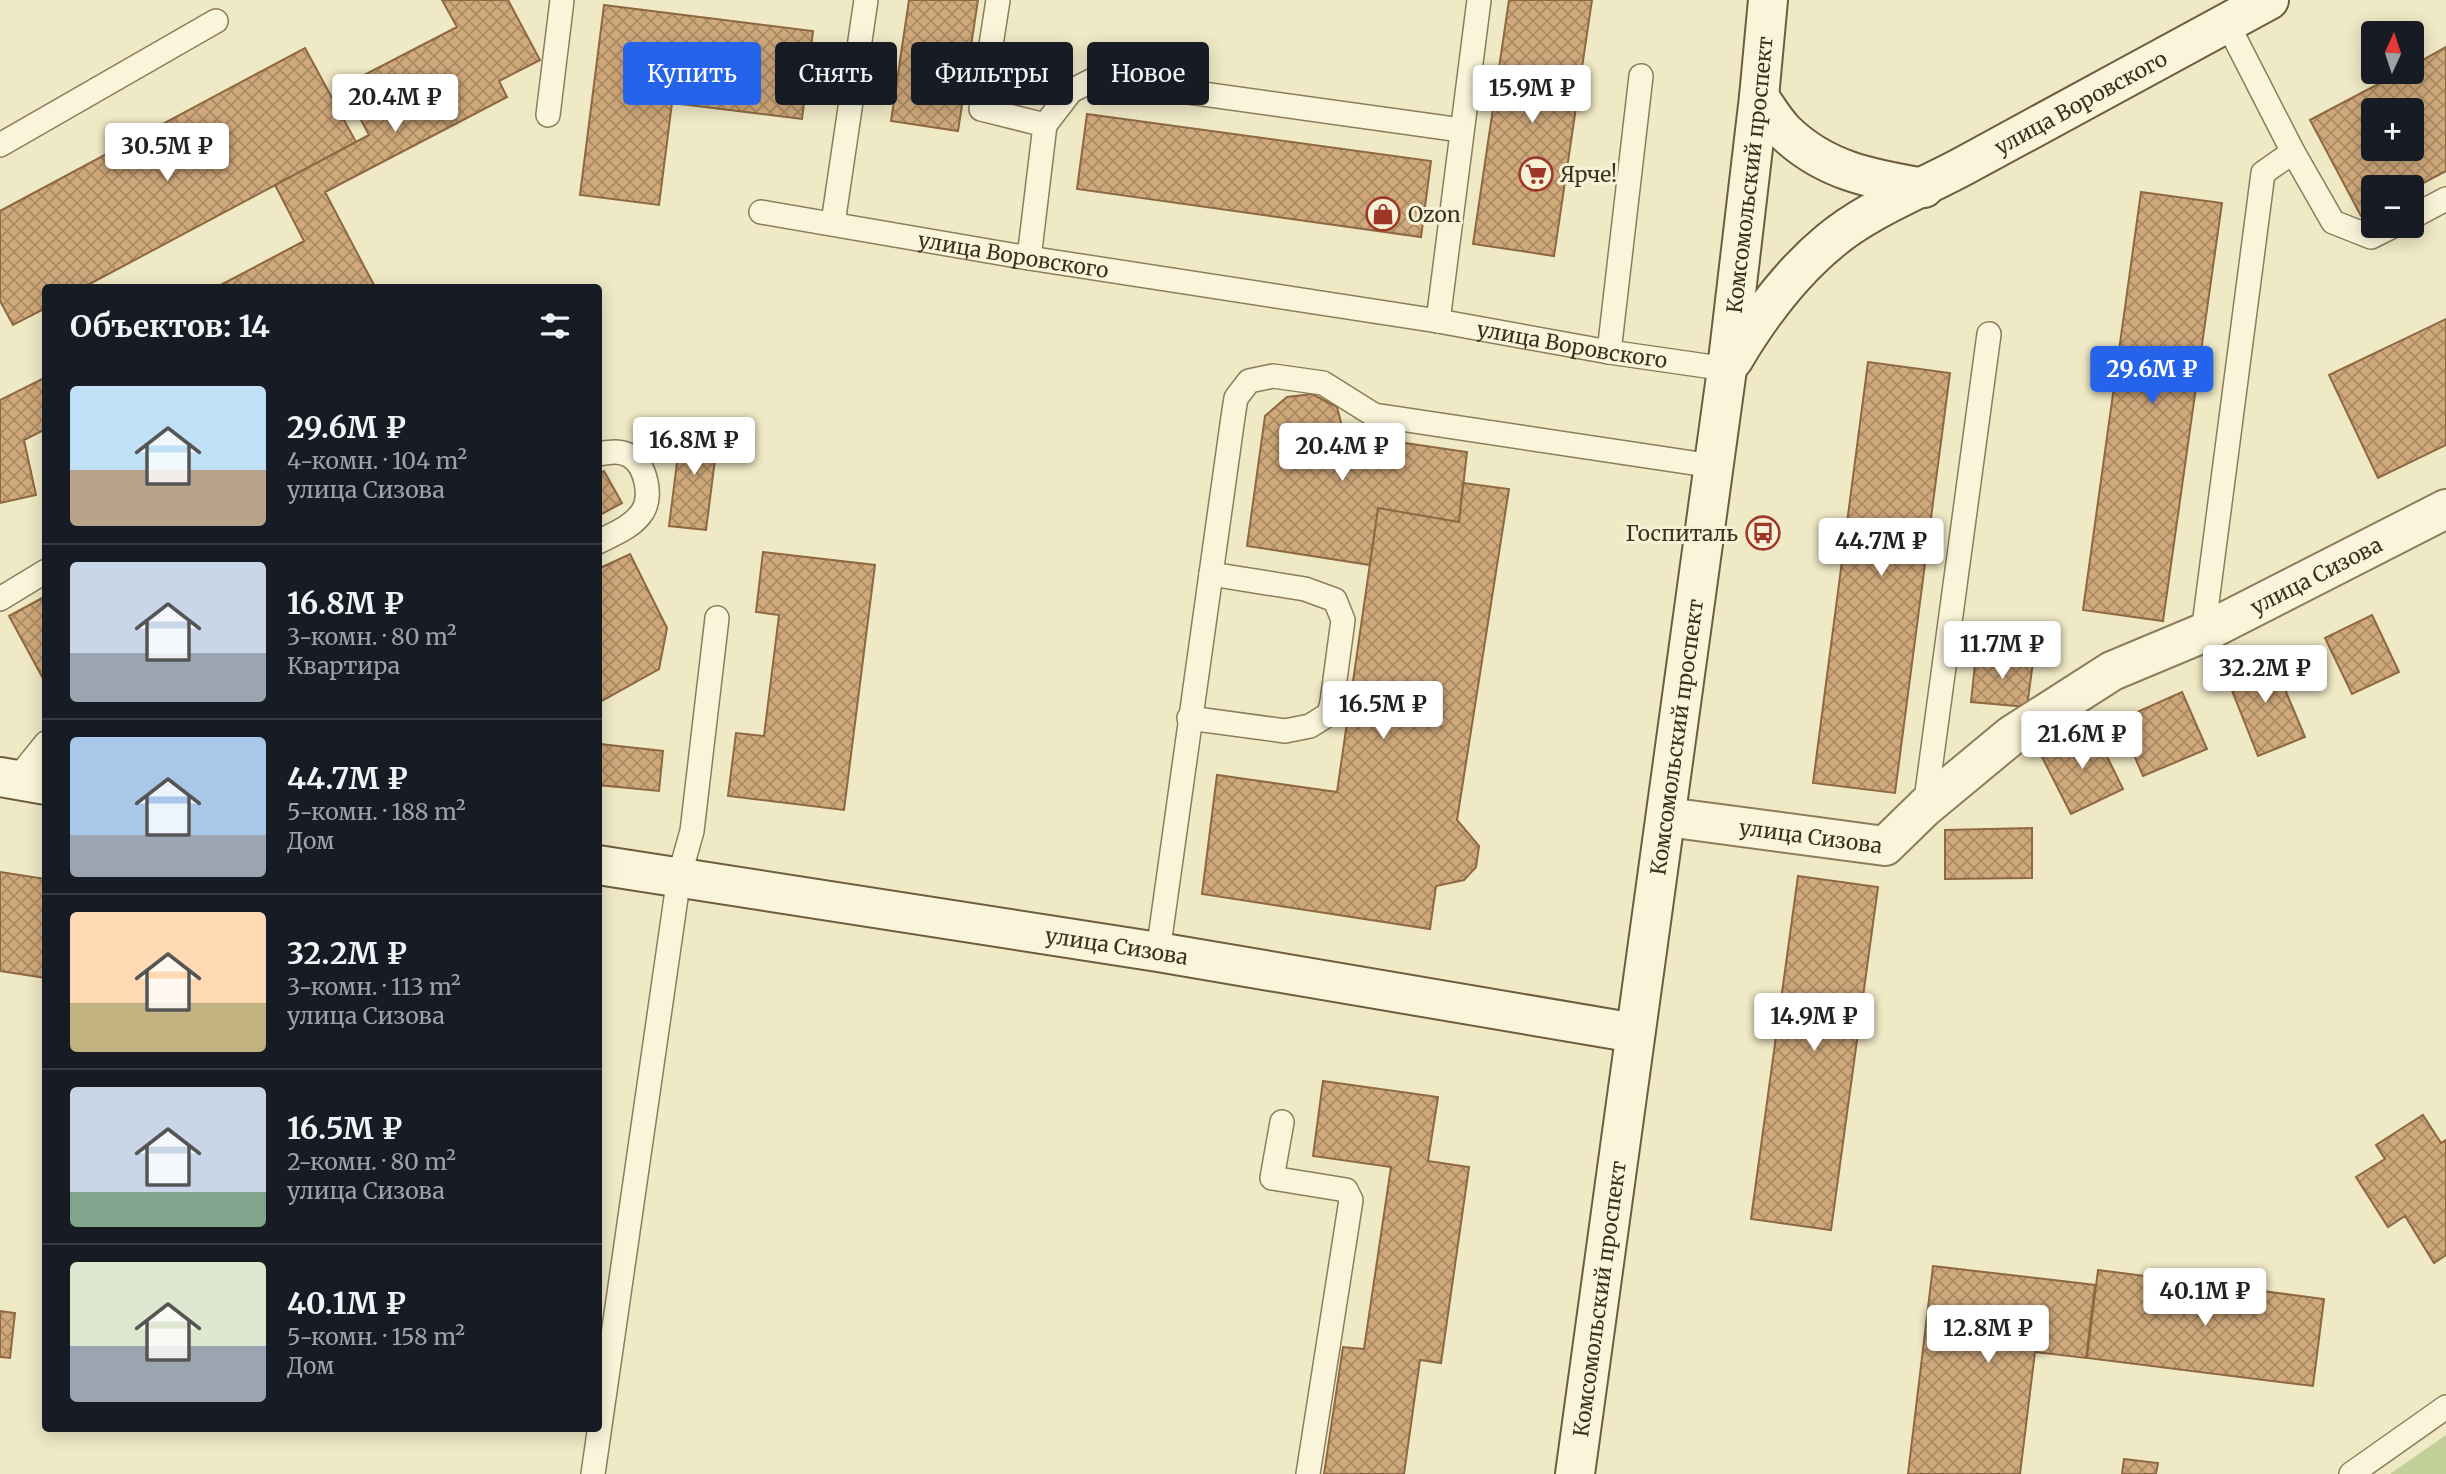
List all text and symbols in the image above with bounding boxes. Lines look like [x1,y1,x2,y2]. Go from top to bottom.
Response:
north arrow [2361,21,2424,84]
map controls [2361,21,2424,238]
street label: Комсомольский проспект [1720,35,1778,315]
chip: Купить [623,42,761,105]
chip: Снять [775,42,897,105]
chip: Фильтры [911,42,1073,105]
chip: Новое [1087,42,1209,105]
street label: улица Воровского [1989,44,2172,160]
pin: 15.9M ₽ [1467,66,1597,125]
text: 15.9M ₽ [1489,73,1575,102]
pin: 20.4M ₽ [330,74,460,134]
text: 20.4M ₽ [348,82,442,111]
button: + [2361,98,2424,161]
pin: 30.5M ₽ [102,124,232,183]
text: 30.5M ₽ [121,131,213,160]
supermarket icon: Ярче! [1517,155,1555,193]
place label: Ярче! [1560,161,1617,188]
button: − [2361,175,2424,238]
shop icon: Ozon [1364,195,1402,233]
place label: Ozon [1408,201,1461,228]
street label: улица Воровского [916,226,1111,284]
text: Объектов: 14 [70,307,270,345]
icon: filters [536,307,574,345]
street label: улица Воровского [1475,315,1669,374]
pin: 29.6M ₽ [2087,346,2217,406]
text: 29.6M ₽ [2106,354,2198,383]
text: 29.6M ₽ [287,408,406,446]
icon: home [126,414,210,498]
pin: 16.8M ₽ [629,418,759,477]
pin: 20.4M ₽ [1277,424,1407,483]
text: 16.8M ₽ [649,425,739,454]
text: 20.4M ₽ [1295,431,1389,460]
text: 4-комн. · 104 m² [287,446,467,475]
text: улица Сизова [287,475,445,504]
bus stop icon: Госпиталь [1744,514,1782,552]
pin: 44.7M ₽ [1816,518,1946,578]
place label: Госпиталь [1626,520,1738,547]
text: 44.7M ₽ [1835,526,1927,555]
street label: улица Сизова [2246,531,2386,620]
text: 16.8M ₽ [287,584,404,622]
icon: home [126,590,210,674]
street label: Комсомольский проспект [1644,597,1709,877]
text: 3-комн. · 80 m² [287,622,457,651]
pin: 11.7M ₽ [1937,622,2067,681]
text: 11.7M ₽ [1960,629,2044,658]
pin: 32.2M ₽ [2200,646,2330,705]
text: Квартира [287,651,400,680]
text: 32.2M ₽ [2219,653,2311,682]
pin: 16.5M ₽ [1318,682,1448,741]
text: 16.5M ₽ [1339,689,1427,718]
pin: 21.6M ₽ [2017,712,2147,771]
text: 21.6M ₽ [2037,719,2127,748]
text: 44.7M ₽ [287,759,408,797]
icon: home [126,765,210,849]
text: 5-комн. · 188 m² [287,797,466,826]
street label: улица Сизова [1737,813,1884,859]
text: Дом [287,826,335,855]
street label: улица Сизова [1043,921,1190,970]
text: 32.2M ₽ [287,934,407,972]
icon: home [126,940,210,1024]
text: 3-комн. · 113 m² [287,972,461,1001]
pin: 14.9M ₽ [1749,993,1879,1053]
text: улица Сизова [287,1001,445,1030]
text: 14.9M ₽ [1770,1001,1858,1030]
text: 16.5M ₽ [287,1109,402,1147]
icon: home [126,1115,210,1199]
text: 2-комн. · 80 m² [287,1147,456,1176]
street label: Комсомольский проспект [1567,1159,1632,1438]
text: улица Сизова [287,1176,445,1205]
pin: 40.1M ₽ [2140,1268,2270,1328]
text: 40.1M ₽ [2159,1276,2251,1305]
text: 40.1M ₽ [287,1284,406,1322]
icon: home [126,1290,210,1374]
pin: 12.8M ₽ [1923,1306,2053,1365]
text: 12.8M ₽ [1943,1313,2033,1342]
text: 5-комн. · 158 m² [287,1322,465,1351]
text: Дом [287,1351,335,1380]

